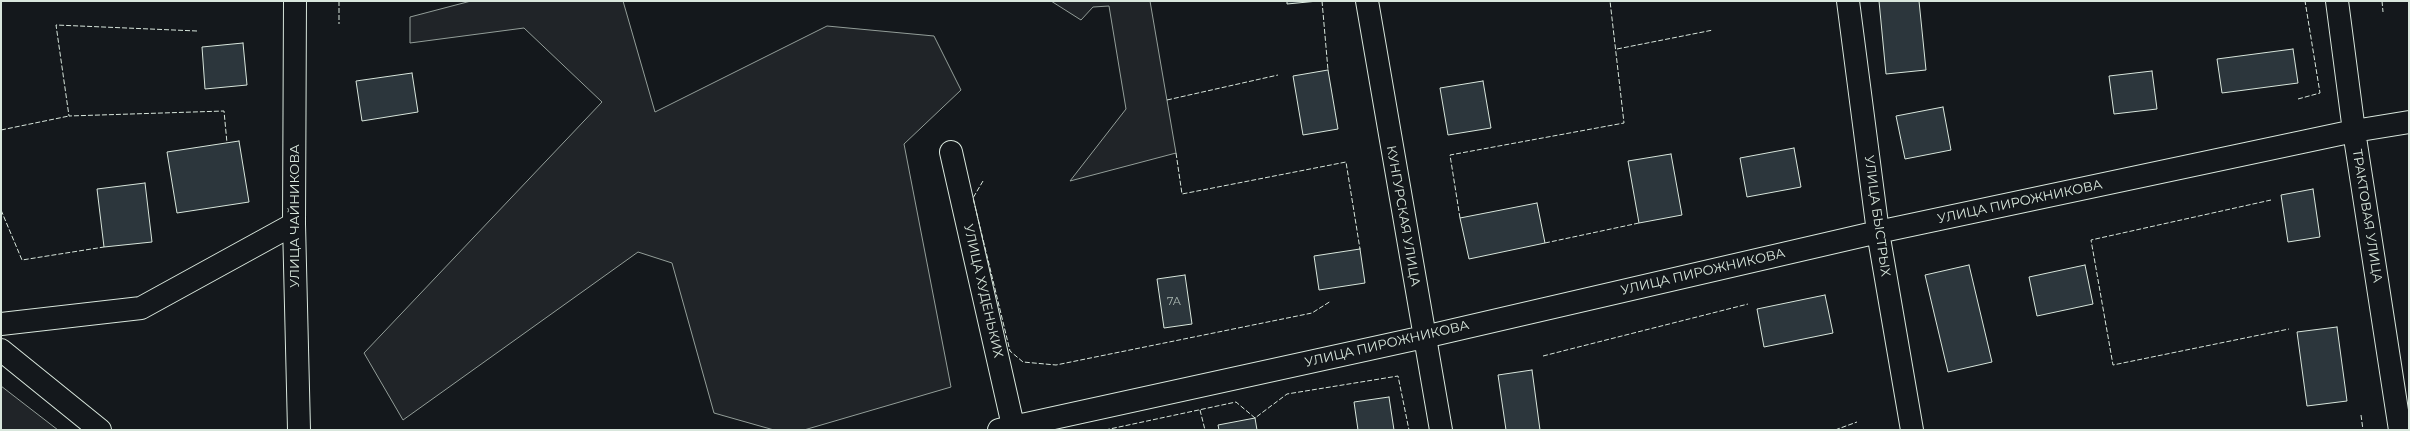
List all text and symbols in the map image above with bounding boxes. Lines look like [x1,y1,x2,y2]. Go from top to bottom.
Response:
street label: УЛИЦА ЧАЙНИКОВА [287,144,303,288]
street label: КУНГУРСКАЯ УЛИЦА [1383,144,1423,288]
street label: ТРАКТОВАЯ УЛИЦА [2349,148,2385,284]
street label: УЛИЦА БЫСТРЫХ [1861,154,1893,278]
street label: УЛИЦА ПИРОЖНИКОВА [1936,177,2104,227]
street label: УЛИЦА ХУДЕНЬКИХ [960,223,1006,359]
street label: УЛИЦА ПИРОЖНИКОВА [1619,245,1787,299]
house number: 7А [1167,295,1181,309]
street label: УЛИЦА ПИРОЖНИКОВА [1303,317,1471,371]

